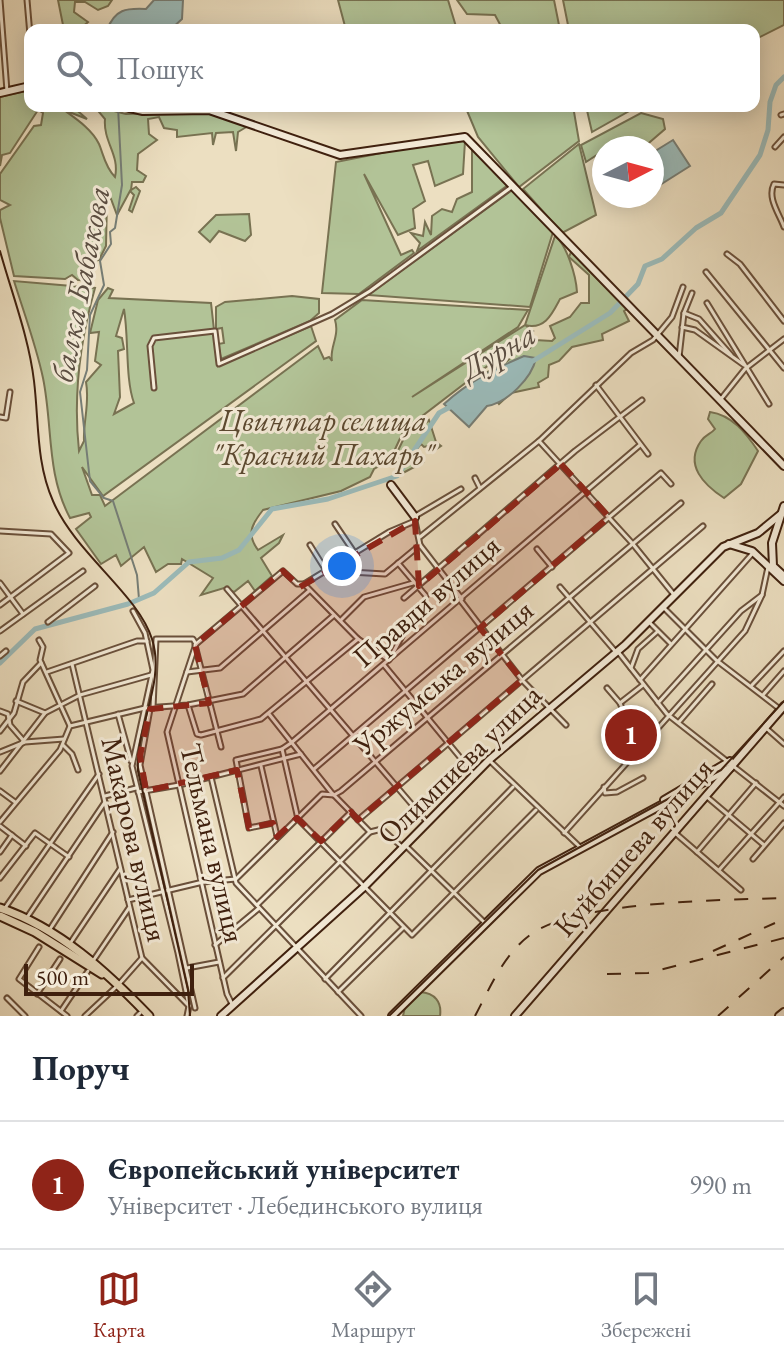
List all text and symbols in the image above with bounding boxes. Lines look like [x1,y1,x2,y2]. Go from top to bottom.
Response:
search box [24,24,760,112]
icon: search [52,46,96,90]
text: Пошук [116,49,204,88]
north arrow [592,136,664,208]
water label: балка Бабакова [40,183,120,385]
water label: Дурна [450,313,543,391]
park label: Цвинтар селища "Красний Пахарь" [212,401,437,474]
street label: Правди вулиця [344,526,508,676]
your location [322,546,362,586]
street label: Уржумська вулиця [344,590,541,764]
street label: Олимпиева улица [368,675,550,853]
pin: 1 [605,705,657,765]
street label: Макарова вулиця [92,733,178,945]
street label: Тельмана вулиця [171,740,255,946]
street label: Куйбишева вулиця [545,749,721,945]
scale bar [24,960,194,996]
text: 500 m [36,963,89,992]
text: Поруч [32,1046,130,1090]
text: Європейський університет [108,1149,459,1188]
text: 1 [51,1168,65,1202]
text: 990 m [689,1168,752,1202]
text: Університет · Лебединського вулиця [108,1188,483,1222]
tab: Карта [93,1267,145,1344]
tab: Маршрут [331,1267,415,1344]
tab: Збережені [601,1267,691,1344]

